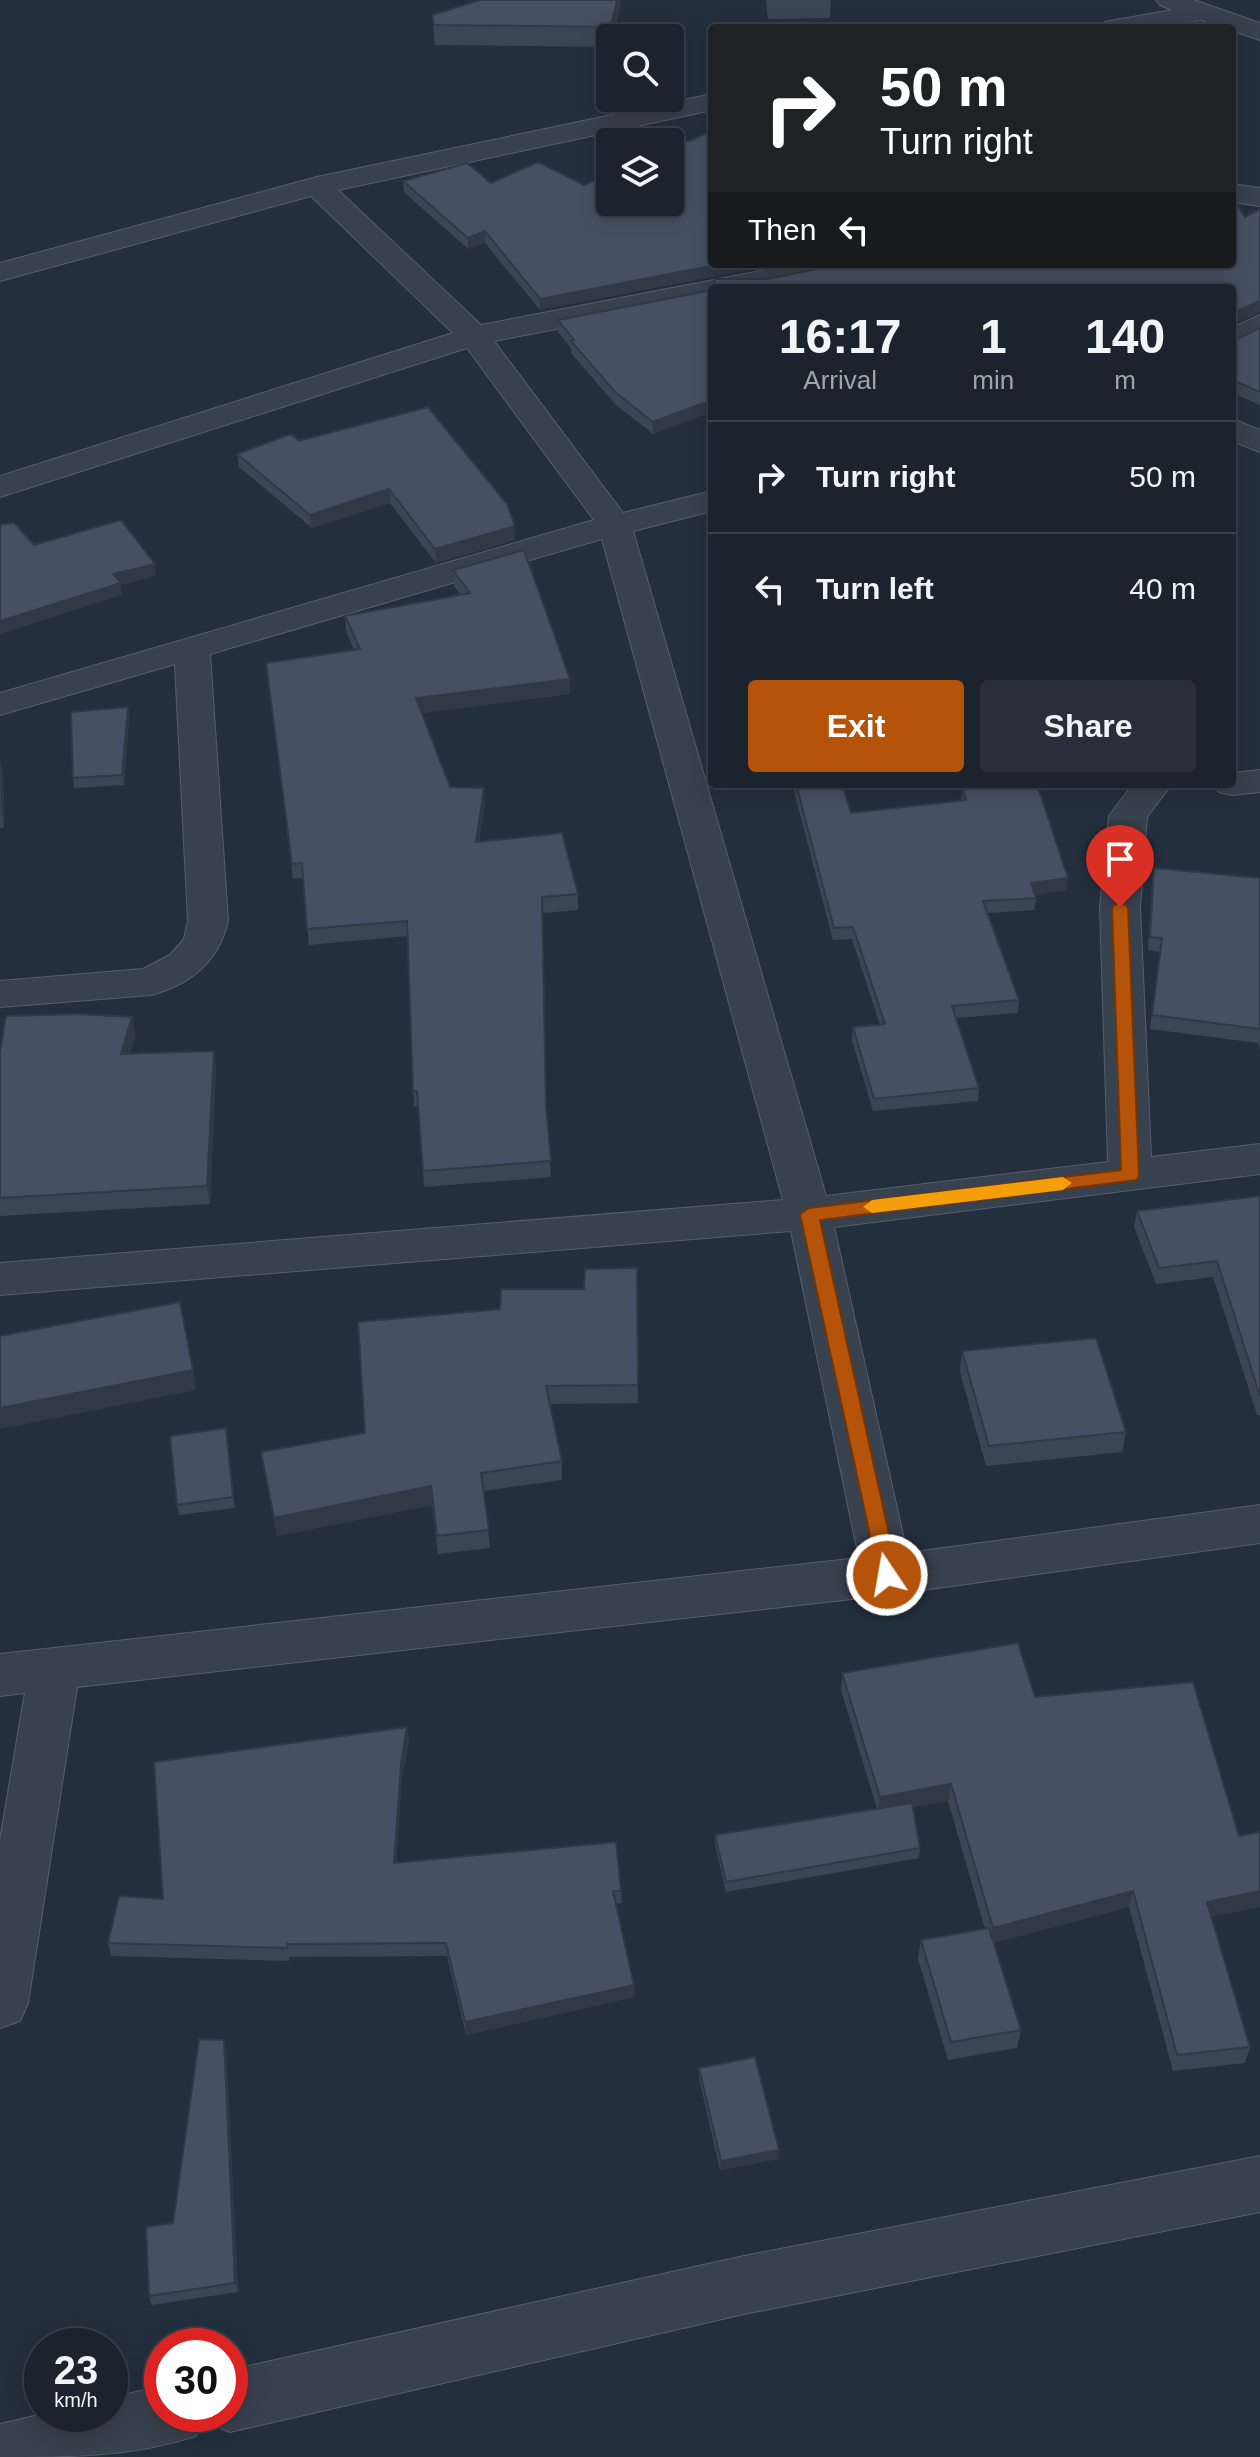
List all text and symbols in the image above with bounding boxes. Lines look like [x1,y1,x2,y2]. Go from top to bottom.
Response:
map controls [596,24,684,216]
button: search [596,24,684,112]
text: 50 m [880,55,1008,118]
icon: right [748,56,852,160]
text: Turn right [880,121,1033,162]
button: layers [596,128,684,216]
icon: left [832,208,876,252]
text: Then [748,213,816,246]
text: 16:17 [779,310,902,363]
text: 1 [980,310,1007,363]
text: 140 [1085,310,1165,363]
text: Arrival [803,365,877,395]
text: min [972,365,1014,395]
text: m [1114,365,1136,395]
icon: right [748,455,792,499]
text: Turn right [816,460,955,493]
text: 50 m [1129,460,1196,493]
icon: left [748,567,792,611]
text: Turn left [816,572,934,605]
text: 40 m [1129,572,1196,605]
button: Exit [748,680,964,772]
button: Share [980,680,1196,772]
pin [1086,825,1154,907]
icon: arrive [1098,837,1142,881]
position arrow [845,1533,929,1617]
speed limit sign: 30 [144,2328,248,2432]
text: 23 [54,2348,98,2392]
text: km/h [54,2389,98,2411]

